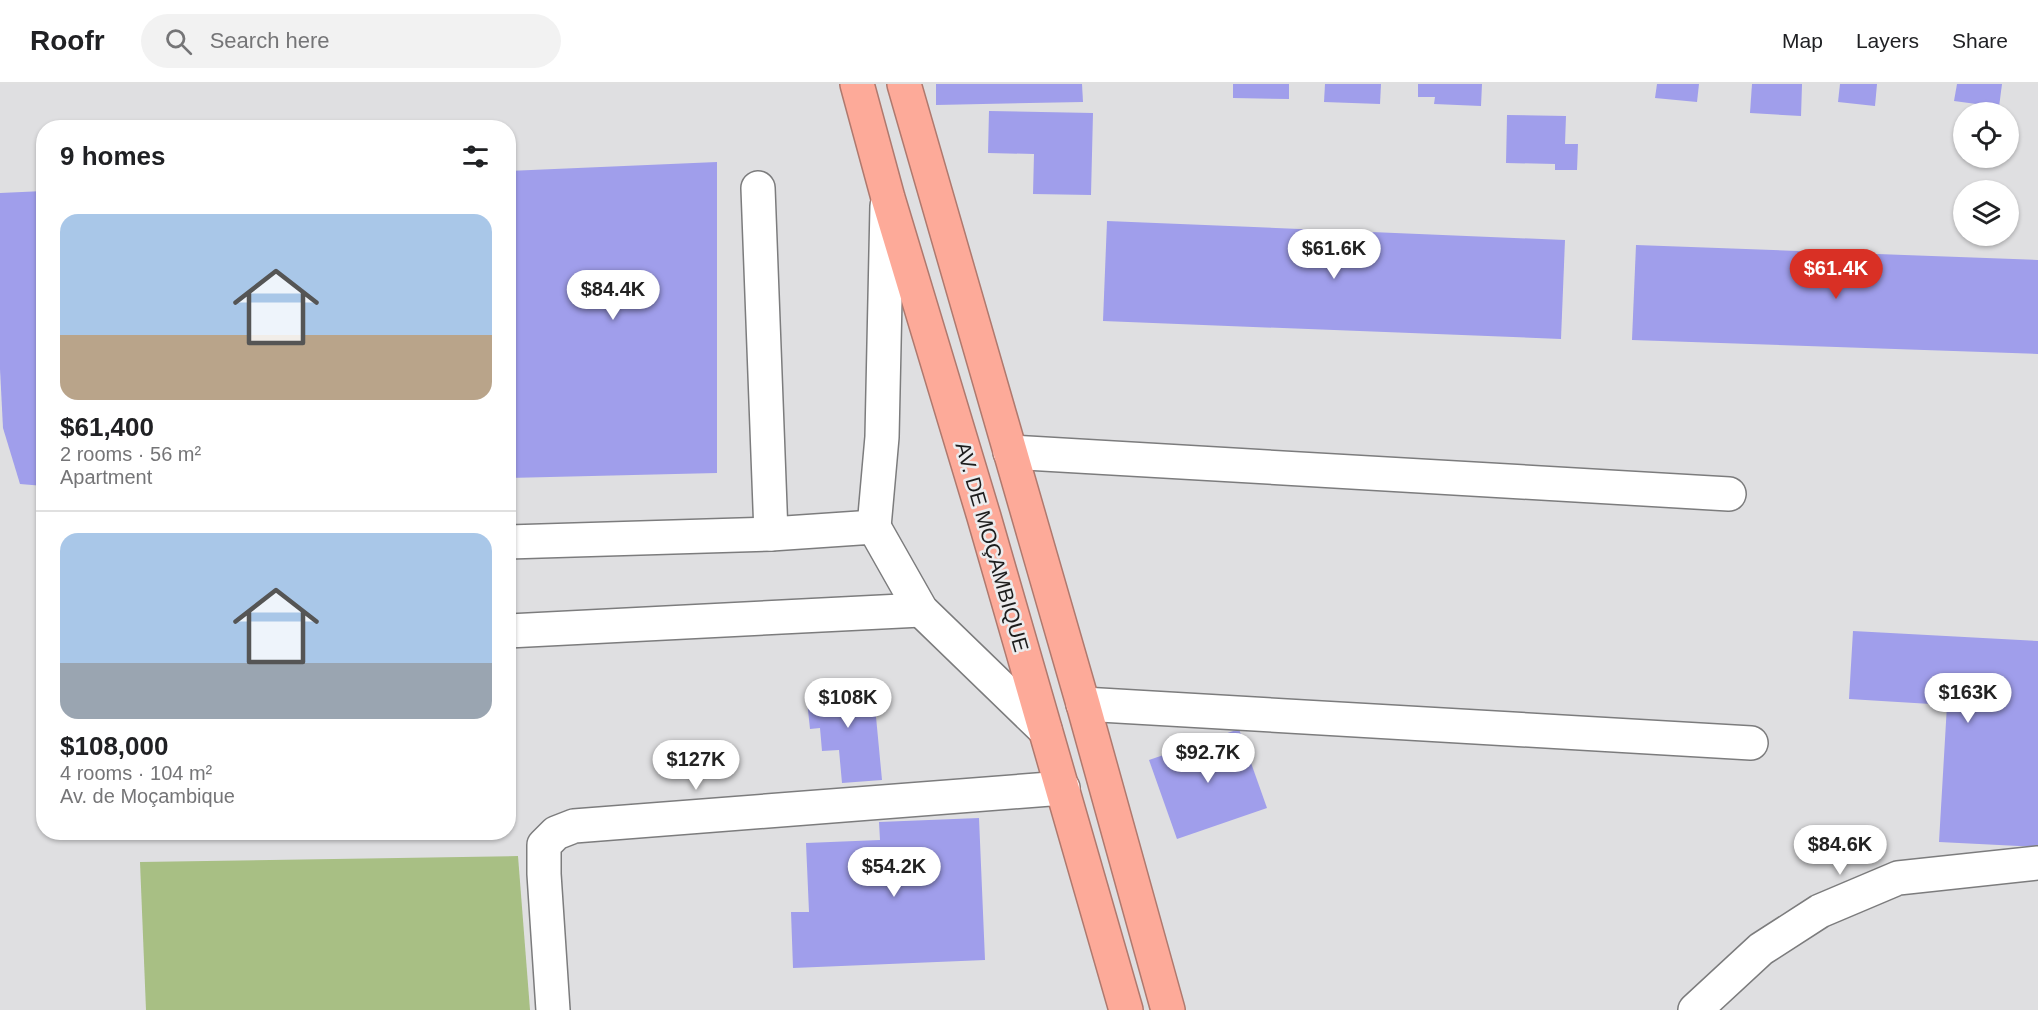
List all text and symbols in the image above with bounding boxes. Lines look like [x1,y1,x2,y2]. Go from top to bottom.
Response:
search box [141,14,561,68]
text: Roofr [30,25,105,56]
icon: search [162,25,195,58]
text: Search here [210,28,330,53]
text: Map [1782,29,1823,52]
text: Layers [1856,29,1919,52]
text: Share [1952,29,2008,52]
map controls [1953,102,2019,246]
button: locate [1953,102,2019,168]
icon: filters [459,140,492,173]
text: 9 homes [60,141,166,171]
button: layers [1953,180,2019,246]
pin: $61.6K [1285,229,1383,280]
text: $61.6K [1302,237,1366,259]
pin: $61.4K [1787,249,1885,300]
icon: home [222,253,330,361]
text: $61.4K [1804,257,1868,279]
pin: $84.4K [564,270,662,321]
text: $84.4K [581,278,645,300]
text: $61,400 [60,412,154,442]
street label: AV. DE MOÇAMBIQUE [952,439,1033,654]
text: 2 rooms · 56 m² [60,443,201,465]
text: Apartment [60,466,152,488]
icon: home [222,572,330,680]
pin: $163K [1926,673,2010,724]
pin: $108K [806,678,890,729]
text: $163K [1939,681,1997,703]
text: $108K [819,686,877,708]
text: $108,000 [60,731,168,761]
pin: $92.7K [1159,733,1257,784]
pin: $127K [654,740,738,791]
text: $92.7K [1176,741,1240,763]
text: $127K [667,748,725,770]
text: 4 rooms · 104 m² [60,762,212,784]
text: Av. de Moçambique [60,785,235,807]
pin: $84.6K [1791,825,1889,876]
text: $84.6K [1808,833,1872,855]
pin: $54.2K [845,847,943,898]
text: $54.2K [862,855,926,877]

